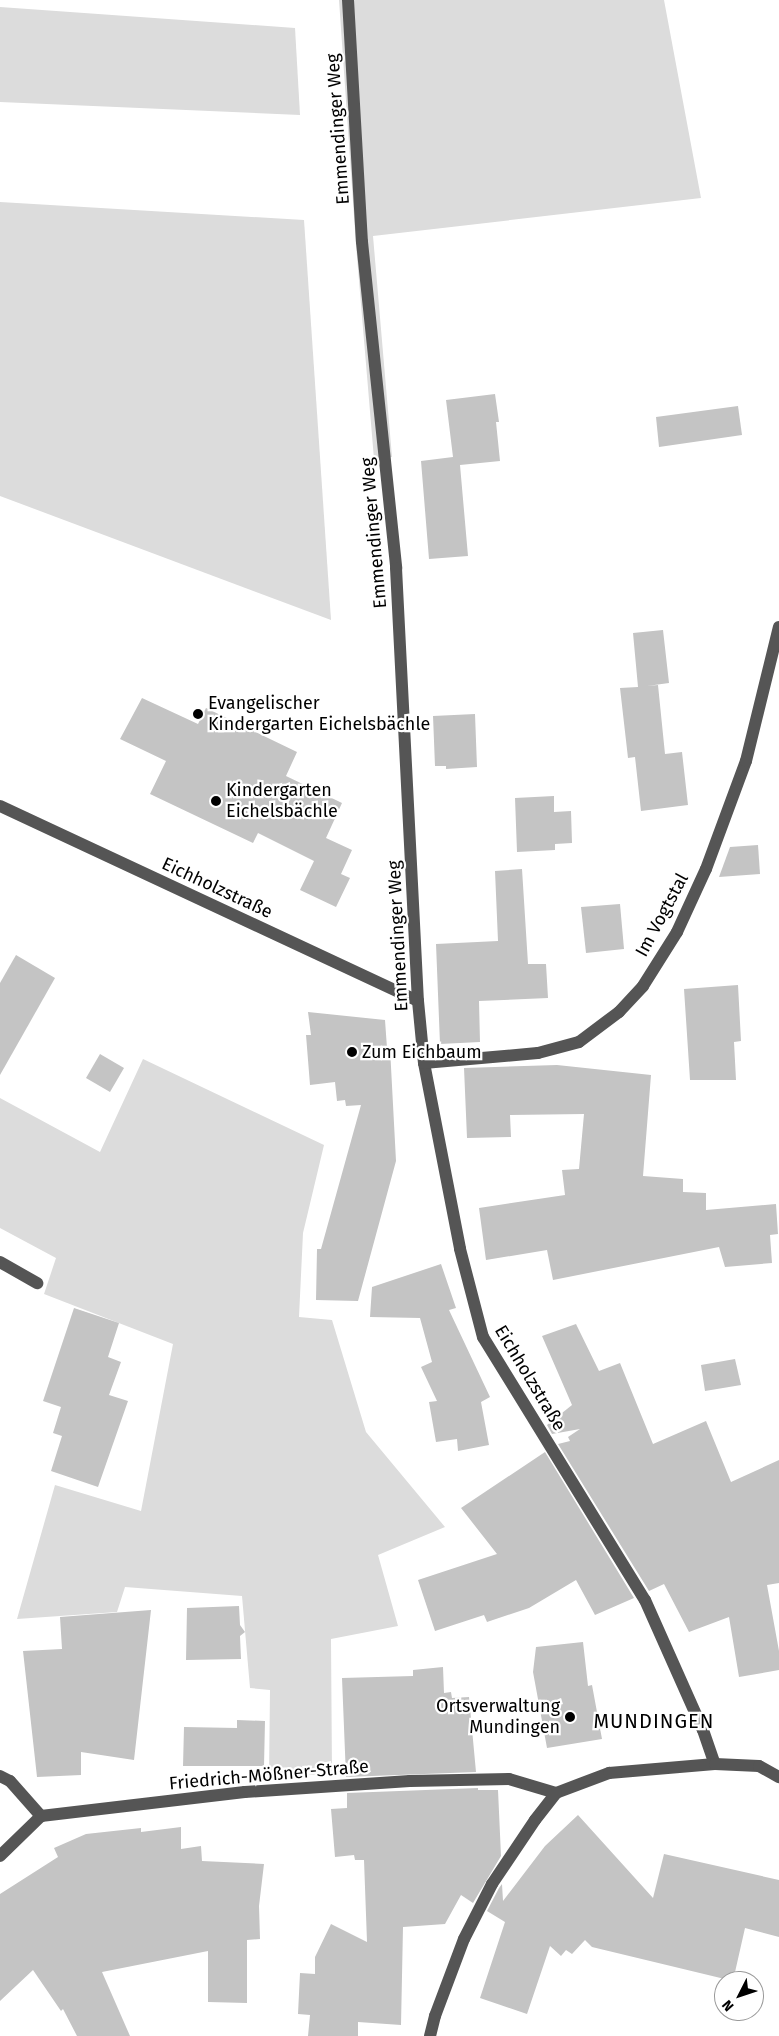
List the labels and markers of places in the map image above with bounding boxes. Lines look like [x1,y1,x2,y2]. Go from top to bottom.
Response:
place label: Evangelischer Kindergarten Eichelsbächle [208,693,430,736]
marker: Evangelischer Kindergarten Eichelsbächle [192,708,204,720]
place label: Kindergarten Eichelsbächle [226,780,338,822]
marker: Kindergarten Eichelsbächle [210,795,222,807]
place label: Zum Eichbaum [362,1041,482,1063]
marker: Zum Eichbaum [346,1046,358,1058]
place label: Ortsverwaltung Mundingen [436,1696,560,1738]
marker: Ortsverwaltung Mundingen [564,1711,576,1723]

